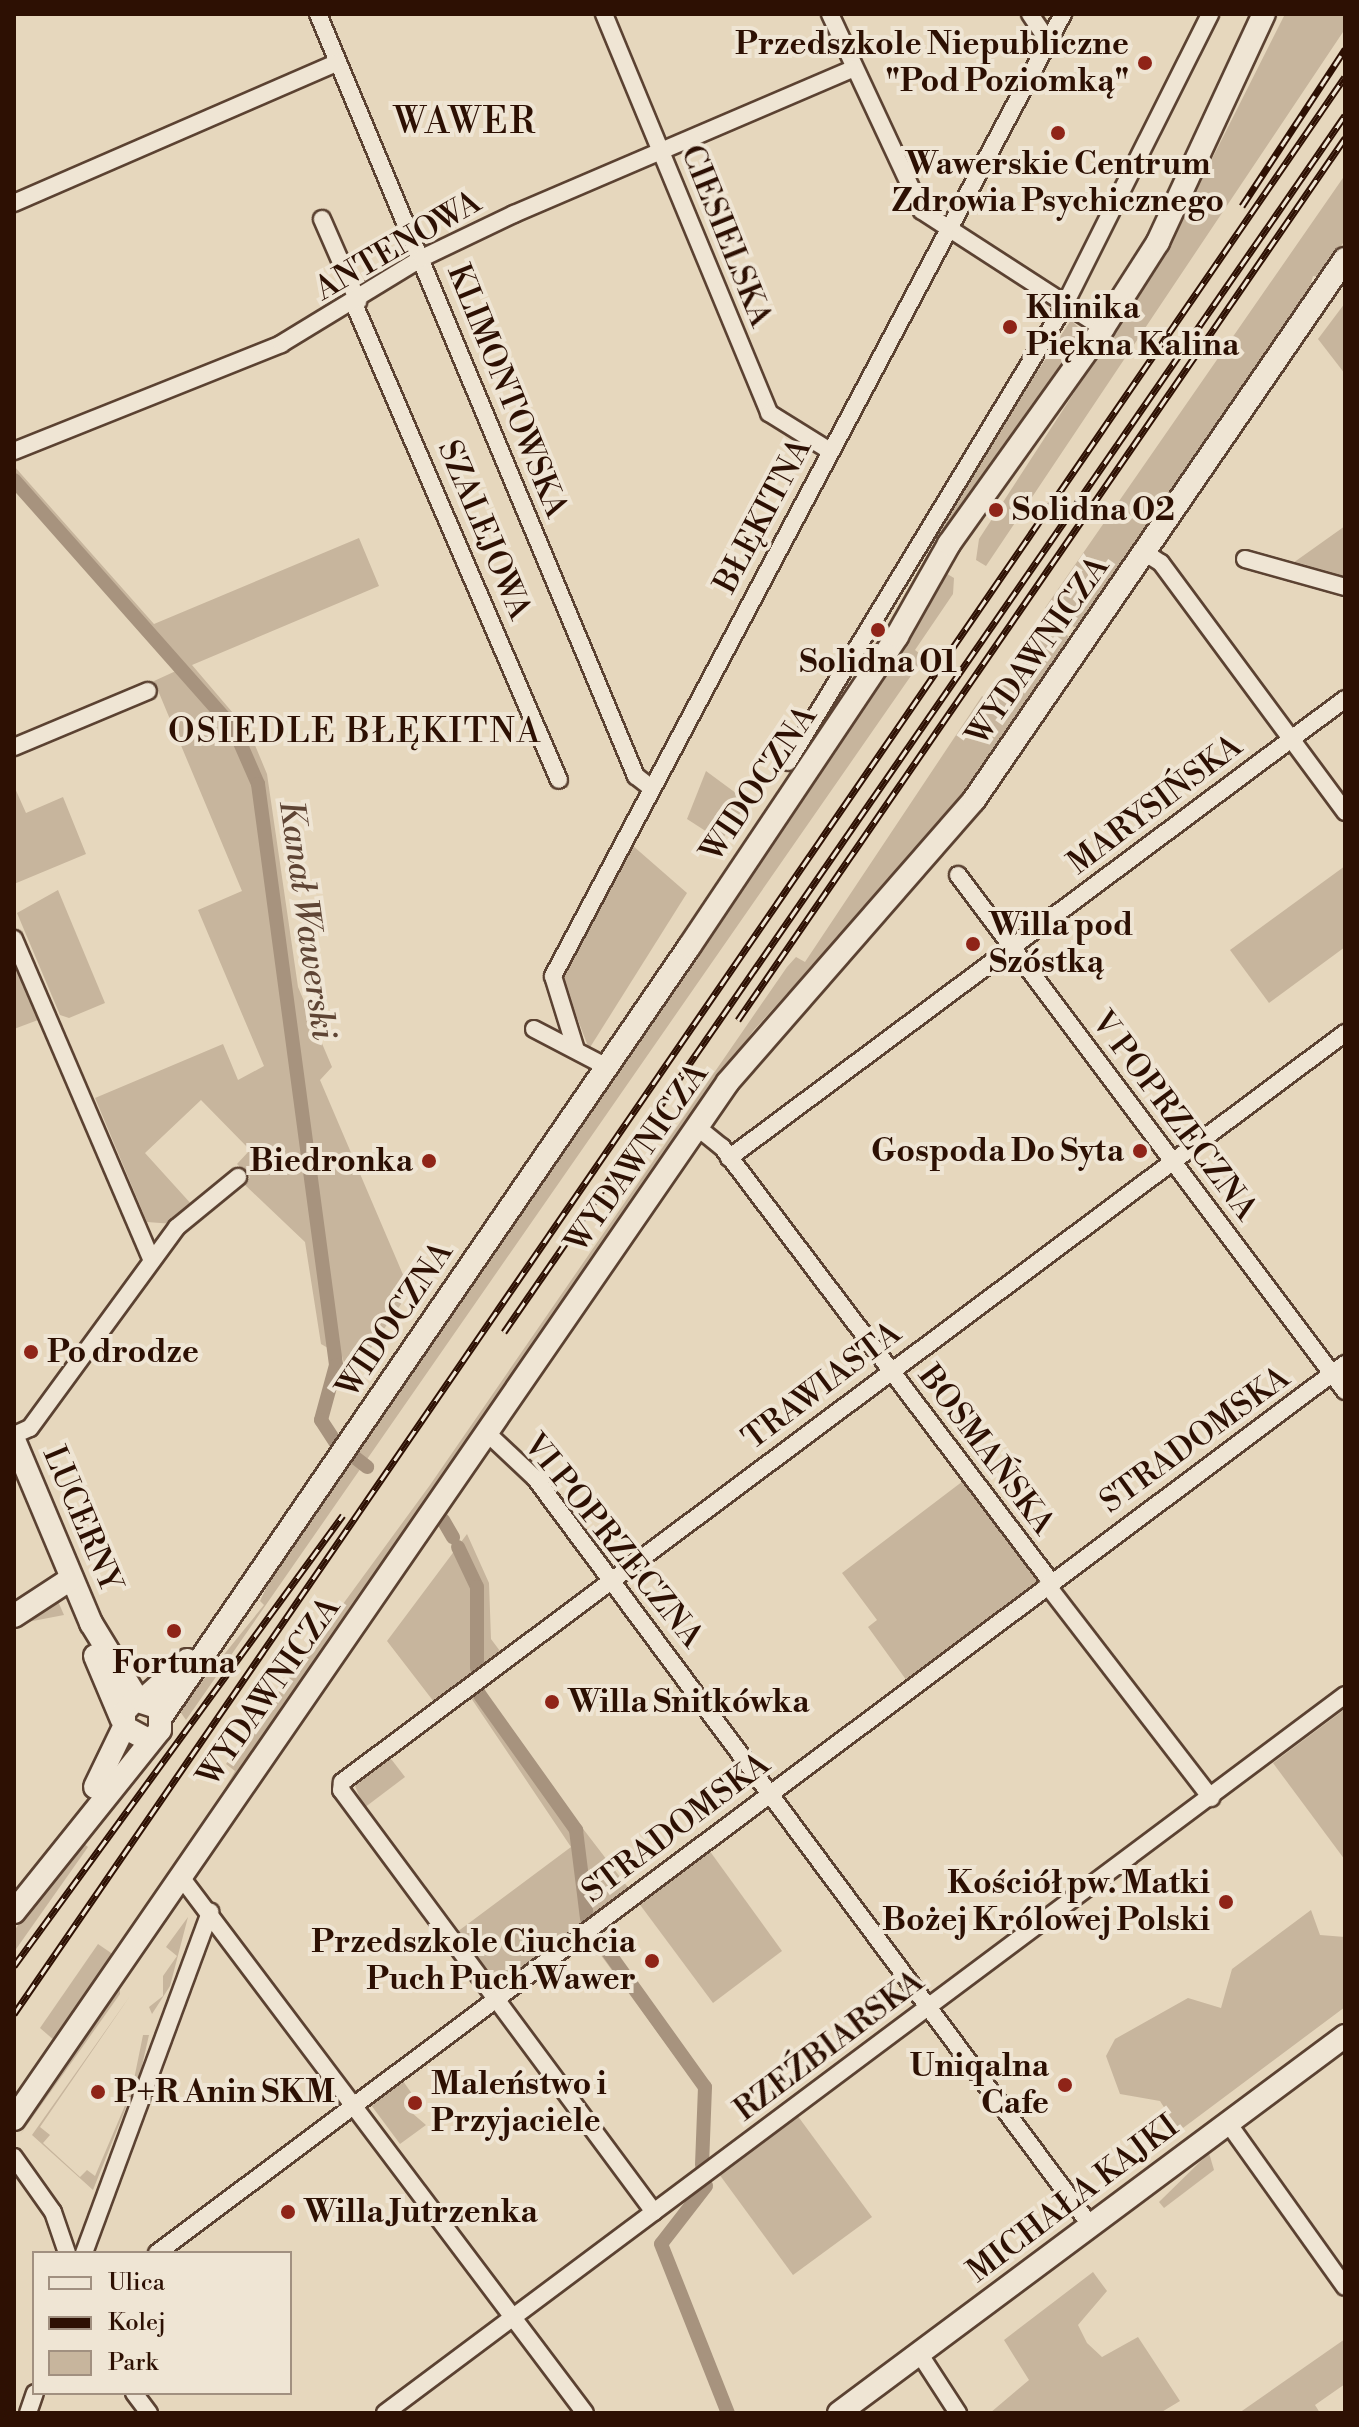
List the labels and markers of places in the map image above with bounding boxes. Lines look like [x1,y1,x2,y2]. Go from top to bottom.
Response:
place label: Przedszkole Niepubliczne "Pod Poziomką" [735,26,1129,101]
marker: Przedszkole Niepubliczne "Pod Poziomką" [1136,54,1154,72]
marker: Wawerskie Centrum Zdrowia Psychicznego [1049,124,1067,142]
place label: Wawerskie Centrum Zdrowia Psychicznego [892,146,1224,221]
place label: Klinika Piękna Kalina [1026,290,1239,365]
marker: Klinika Piękna Kalina [1001,318,1019,336]
place label: Solidna 02 [1012,491,1175,529]
marker: Solidna 02 [987,501,1005,519]
marker: Solidna 01 [869,621,887,639]
place label: Solidna 01 [799,643,957,681]
place label: Willa pod Szóstką [989,907,1133,982]
marker: Willa pod Szóstką [964,935,982,953]
place label: Gospoda Do Syta [871,1132,1124,1170]
place label: Biedronka [250,1142,413,1180]
marker: Gospoda Do Syta [1131,1142,1149,1160]
marker: Biedronka [420,1152,438,1170]
place label: Po drodze [47,1333,199,1371]
marker: Po drodze [22,1343,40,1361]
marker: Fortuna [165,1622,183,1640]
place label: Fortuna [112,1644,236,1682]
place label: Willa Snitkówka [568,1683,810,1721]
marker: Willa Snitkówka [543,1693,561,1711]
place label: Kościół pw. Matki Bożej Królowej Polski [882,1865,1210,1940]
marker: Kościół pw. Matki Bożej Królowej Polski [1217,1893,1235,1911]
place label: Przedszkole Ciuchcia Puch Puch Wawer [311,1924,636,1999]
marker: Przedszkole Ciuchcia Puch Puch Wawer [643,1952,661,1970]
place label: Uniqalna Cafe [910,2048,1049,2123]
place label: Maleństwo i Przyjaciele [431,2066,607,2141]
place label: P+R Anin SKM [114,2073,335,2111]
marker: Uniqalna Cafe [1056,2076,1074,2094]
marker: P+R Anin SKM [89,2083,107,2101]
marker: Maleństwo i Przyjaciele [406,2094,424,2112]
place label: Willa Jutrzenka [304,2193,538,2231]
marker: Willa Jutrzenka [279,2203,297,2221]

